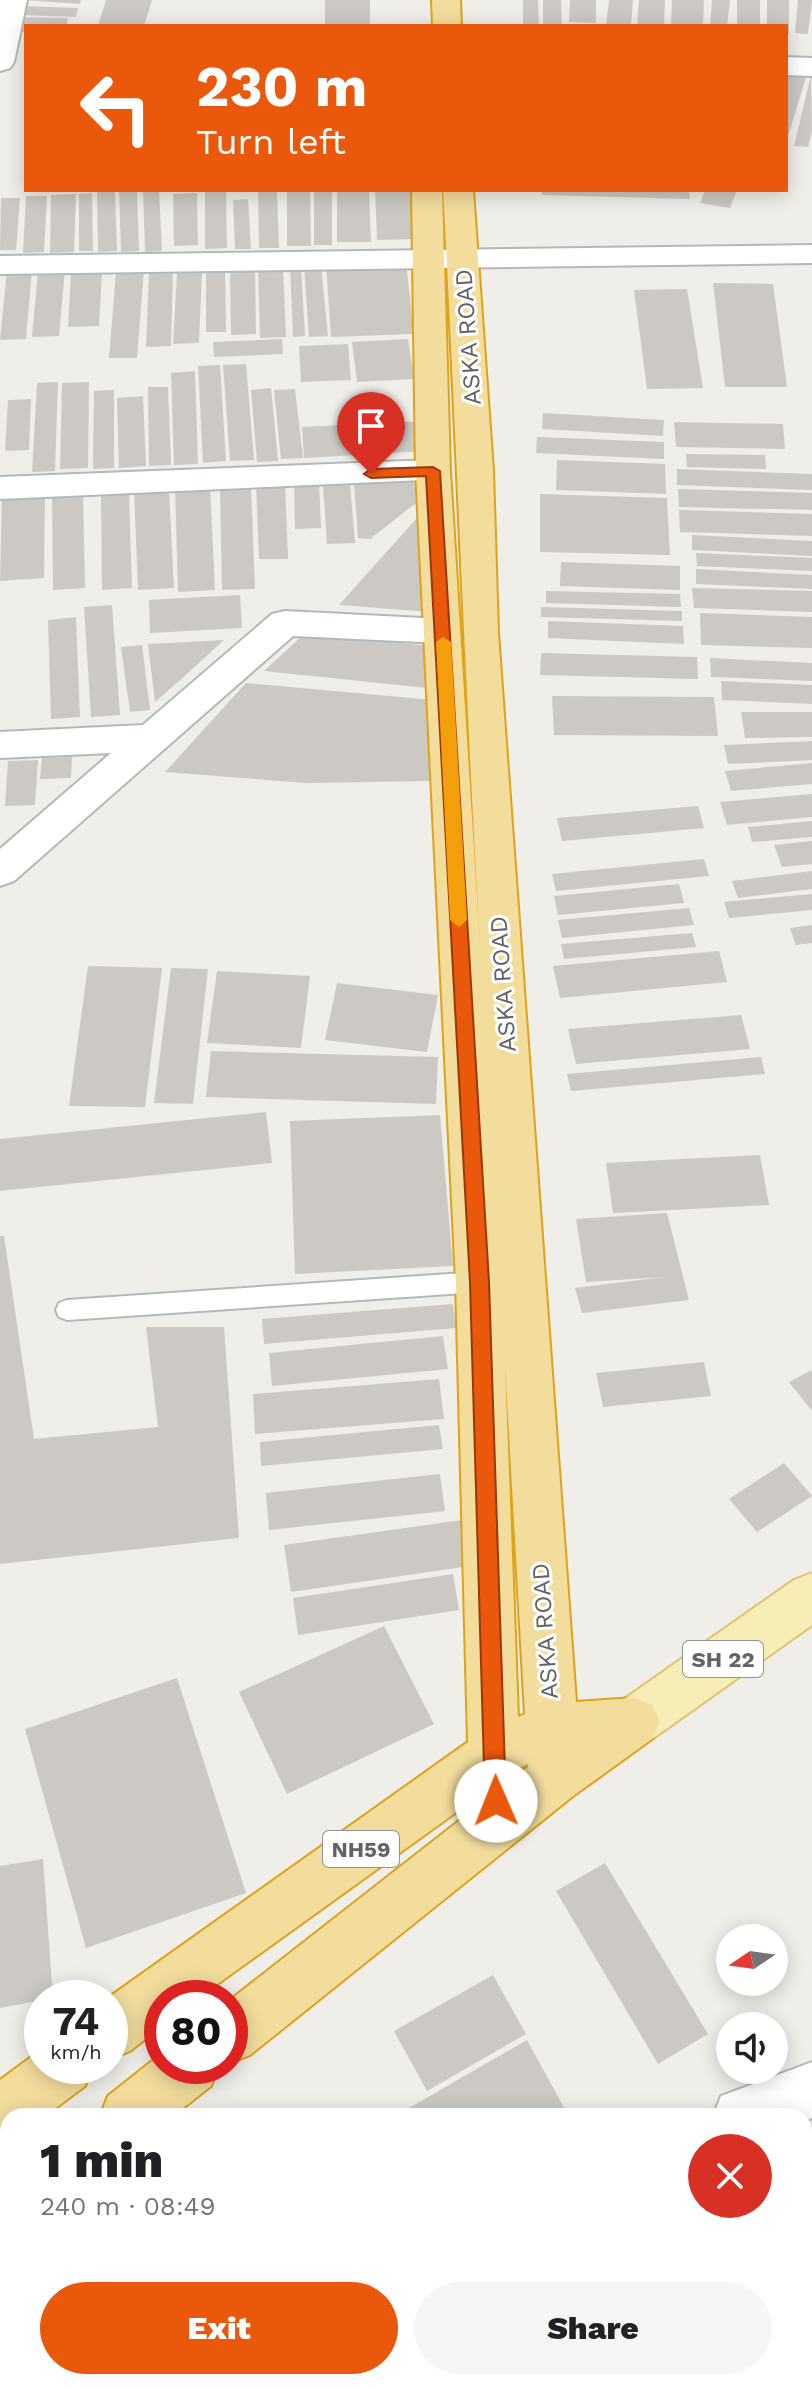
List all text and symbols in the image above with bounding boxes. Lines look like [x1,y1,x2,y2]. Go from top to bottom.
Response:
text: 230 m [196,54,367,120]
icon: left [64,56,168,160]
text: Turn left [196,121,346,163]
street label: ASKA ROAD [449,268,487,406]
pin [337,392,405,474]
icon: arrive [349,404,393,448]
street label: ASKA ROAD [484,915,522,1053]
street label: ASKA ROAD [526,1562,564,1700]
road number: SH 22 [683,1641,763,1677]
position arrow [454,1759,538,1843]
road number: NH59 [323,1831,399,1867]
north arrow [716,1924,788,1996]
map controls [716,1924,788,2084]
speed limit sign: 80 [144,1980,248,2084]
text: 74 [53,1998,99,2045]
button: sound [716,2012,788,2084]
text: km/h [50,2040,102,2064]
text: 1 min [40,2132,163,2189]
button: close [688,2134,772,2218]
text: 240 m · 08:49 [40,2191,216,2221]
button: Exit [40,2282,398,2374]
button: Share [414,2282,772,2374]

